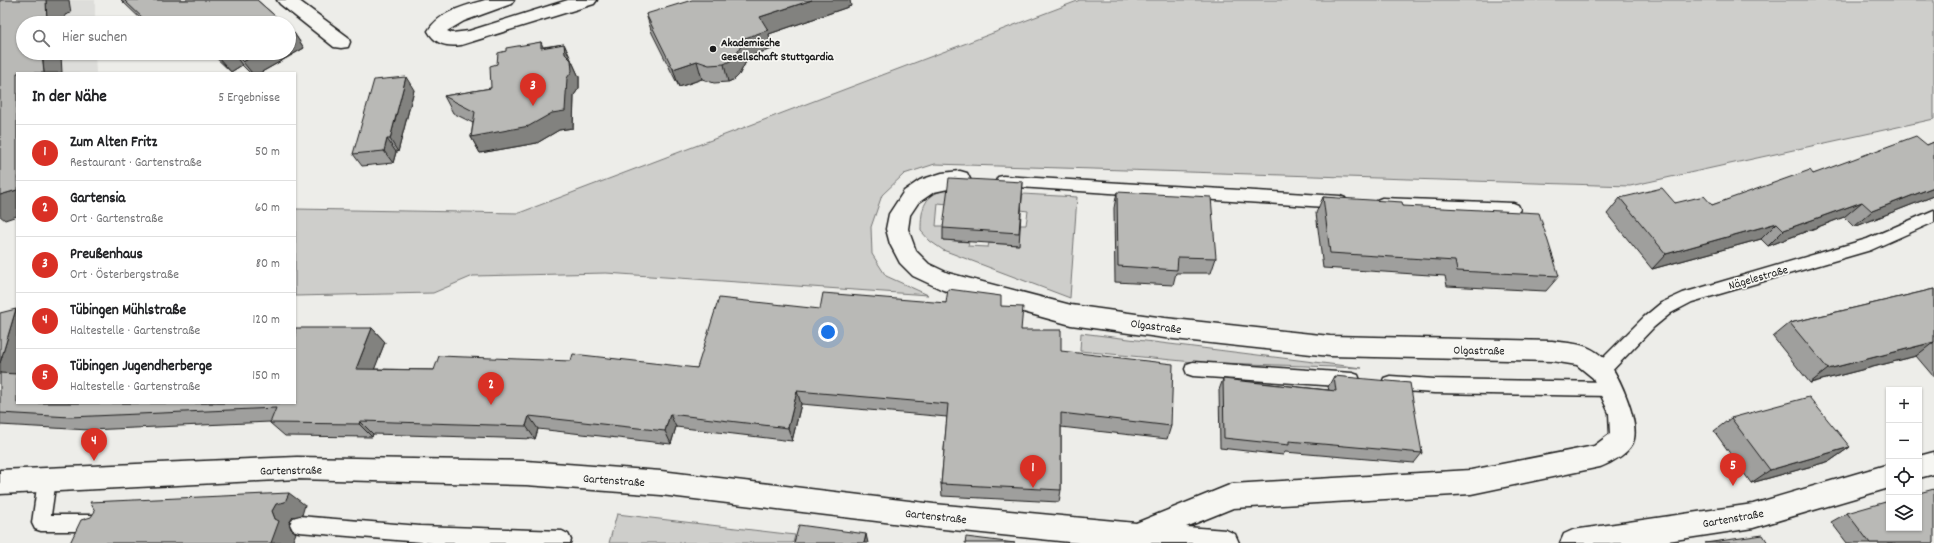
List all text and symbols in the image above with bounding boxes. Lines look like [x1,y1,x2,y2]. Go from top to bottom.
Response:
search box [16,16,296,60]
icon: search [30,27,52,49]
text: Hier suchen [62,27,127,49]
place label: Akademische Gesellschaft Stuttgardia [721,35,835,66]
marker: Akademische Gesellschaft Stuttgardia [708,44,718,54]
pin: 3 [520,73,546,106]
text: In der Nähe [32,86,107,110]
text: 5 Ergebnisse [218,89,280,108]
text: Zum Alten Fritz [70,132,157,154]
text: 1 [44,143,46,162]
text: 50 m [255,143,280,162]
text: Restaurant · Gartenstraße [70,154,202,173]
text: Gartensia [70,188,125,210]
text: 2 [42,199,48,218]
text: 60 m [255,199,280,218]
text: Ort · Gartenstraße [70,210,163,229]
text: Preußenhaus [70,244,143,266]
text: 3 [42,255,48,274]
text: 80 m [256,255,280,274]
street label: Nägelestraße [1727,262,1790,295]
text: Ort · Österbergstraße [70,266,179,285]
text: Tübingen Mühlstraße [70,300,186,322]
text: 4 [42,311,48,330]
text: 120 m [252,311,280,330]
street label: Olgastraße [1129,316,1182,339]
text: Haltestelle · Gartenstraße [70,322,200,341]
your location [818,322,838,342]
street label: Olgastraße [1453,343,1505,360]
text: Tübingen Jugendherberge [70,356,212,378]
text: 5 [42,367,48,386]
text: 150 m [252,367,280,386]
pin: 2 [478,372,504,405]
text: Haltestelle · Gartenstraße [70,378,200,397]
map controls [1886,387,1922,531]
button: + [1886,387,1922,423]
button: − [1886,423,1922,459]
pin: 4 [81,428,107,461]
pin: 5 [1720,453,1746,486]
pin: 1 [1020,455,1046,488]
button: locate [1886,459,1922,495]
street label: Gartenstraße [260,462,322,481]
street label: Gartenstraße [582,471,645,492]
button: layers [1886,495,1922,531]
street label: Gartenstraße [904,506,968,529]
street label: Gartenstraße [1701,506,1765,533]

